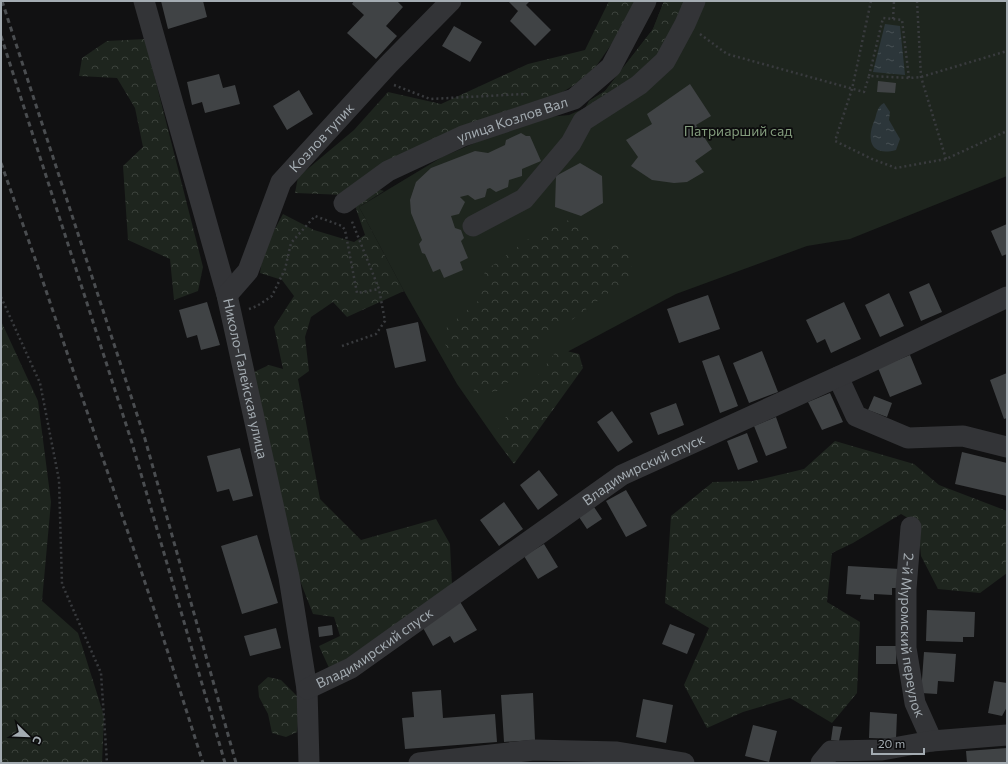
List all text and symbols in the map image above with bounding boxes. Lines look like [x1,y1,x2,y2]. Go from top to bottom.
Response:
street label: улица Козлов Вал [454,93,570,146]
street label: Козлов тупик [285,99,358,175]
park label: Патриарший сад [684,122,792,139]
street label: Николо-Галейская улица [220,297,272,460]
street label: Владимирский спуск [579,429,707,509]
street label: 2-й Муромский переулок [898,552,930,720]
street label: Владимирский спуск [313,603,436,692]
north arrow [8,716,48,756]
scale bar [872,730,924,756]
text: С [30,734,45,747]
text: 20 m [878,736,905,750]

